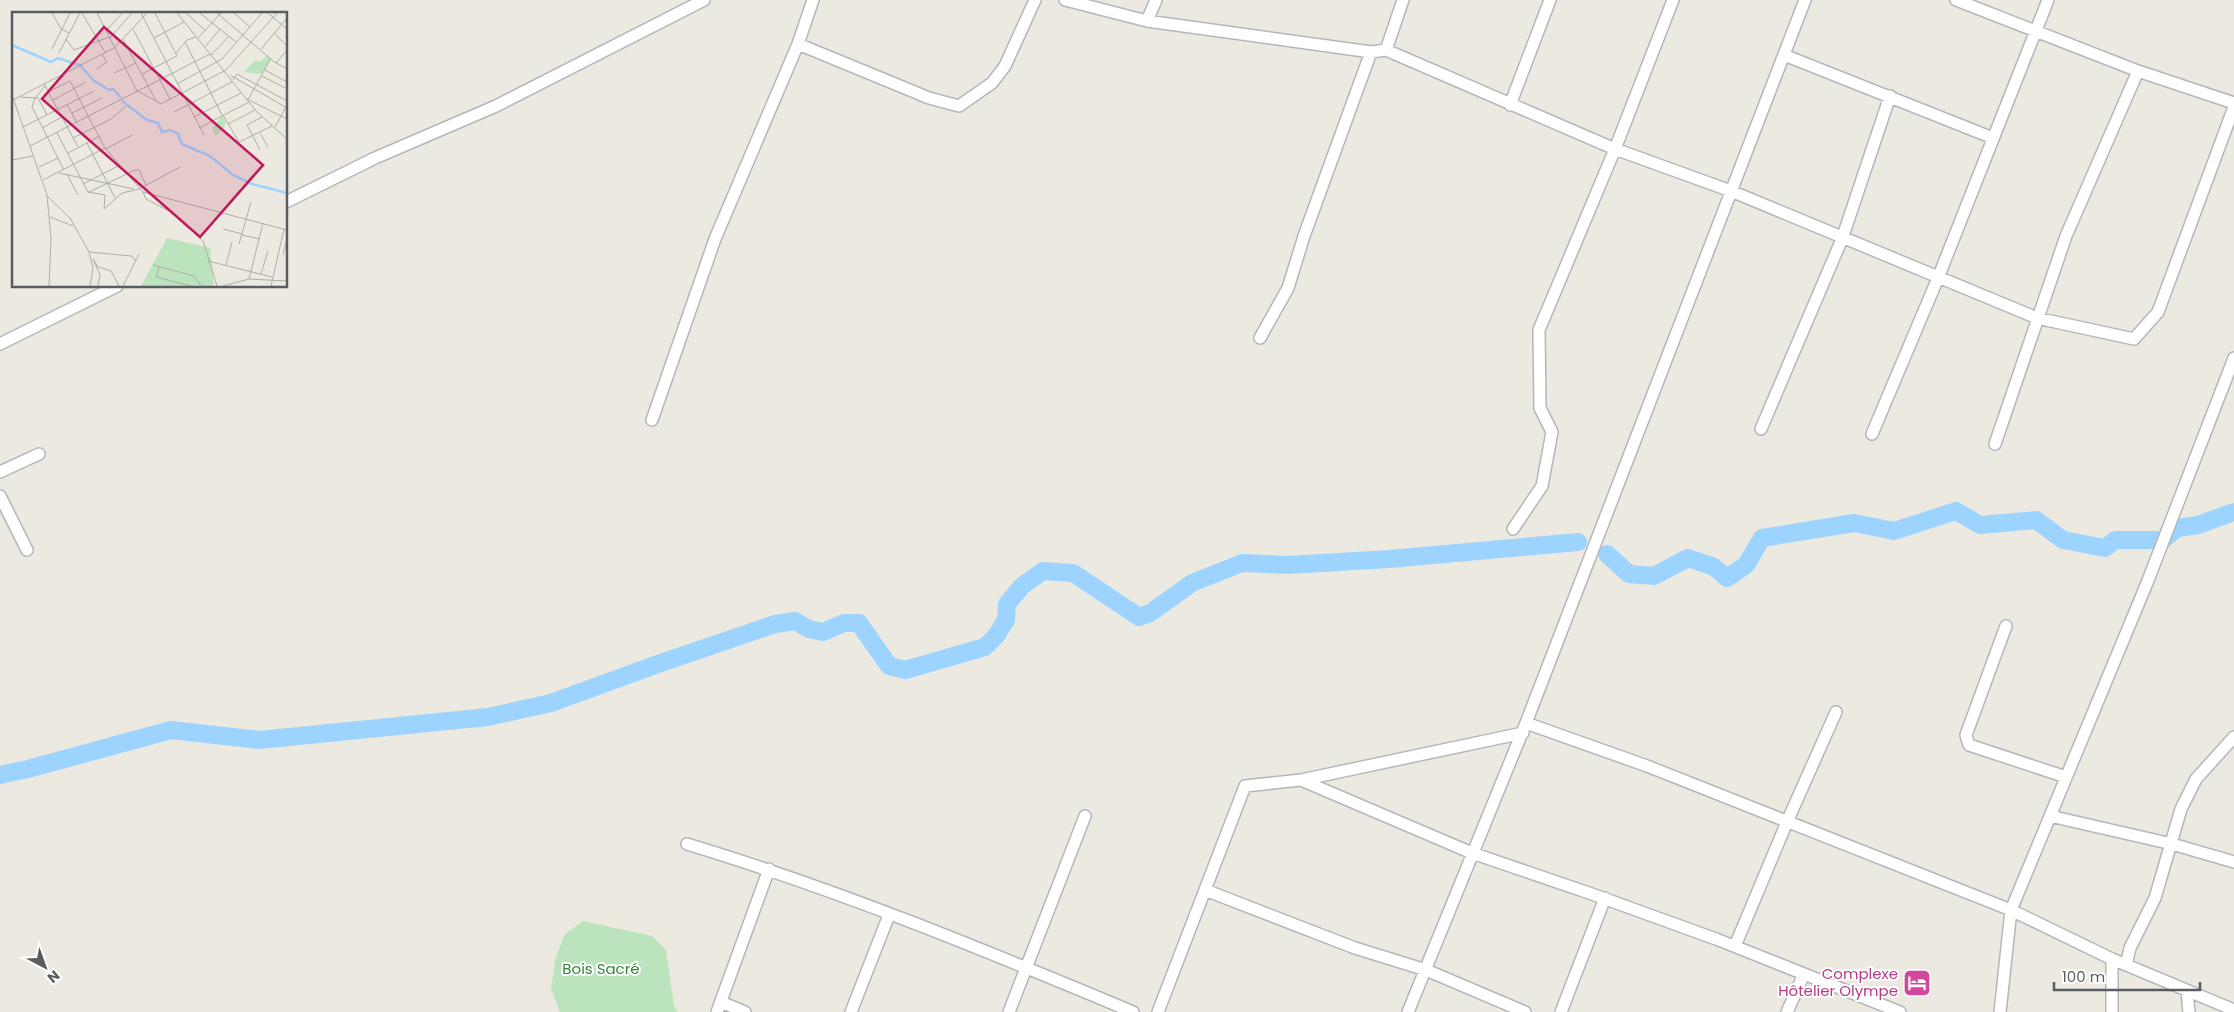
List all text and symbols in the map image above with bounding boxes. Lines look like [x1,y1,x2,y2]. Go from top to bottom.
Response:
inset map [12,12,288,288]
north arrow [20,942,70,992]
park label: Bois Sacré [562,958,640,979]
scale bar [2054,960,2200,992]
place label: Complexe Hôtelier Olympe [1778,963,1898,1001]
text: N [43,966,64,988]
text: 100 m [2062,966,2105,987]
hotel icon: Complexe Hôtelier Olympe [1902,968,1932,998]

